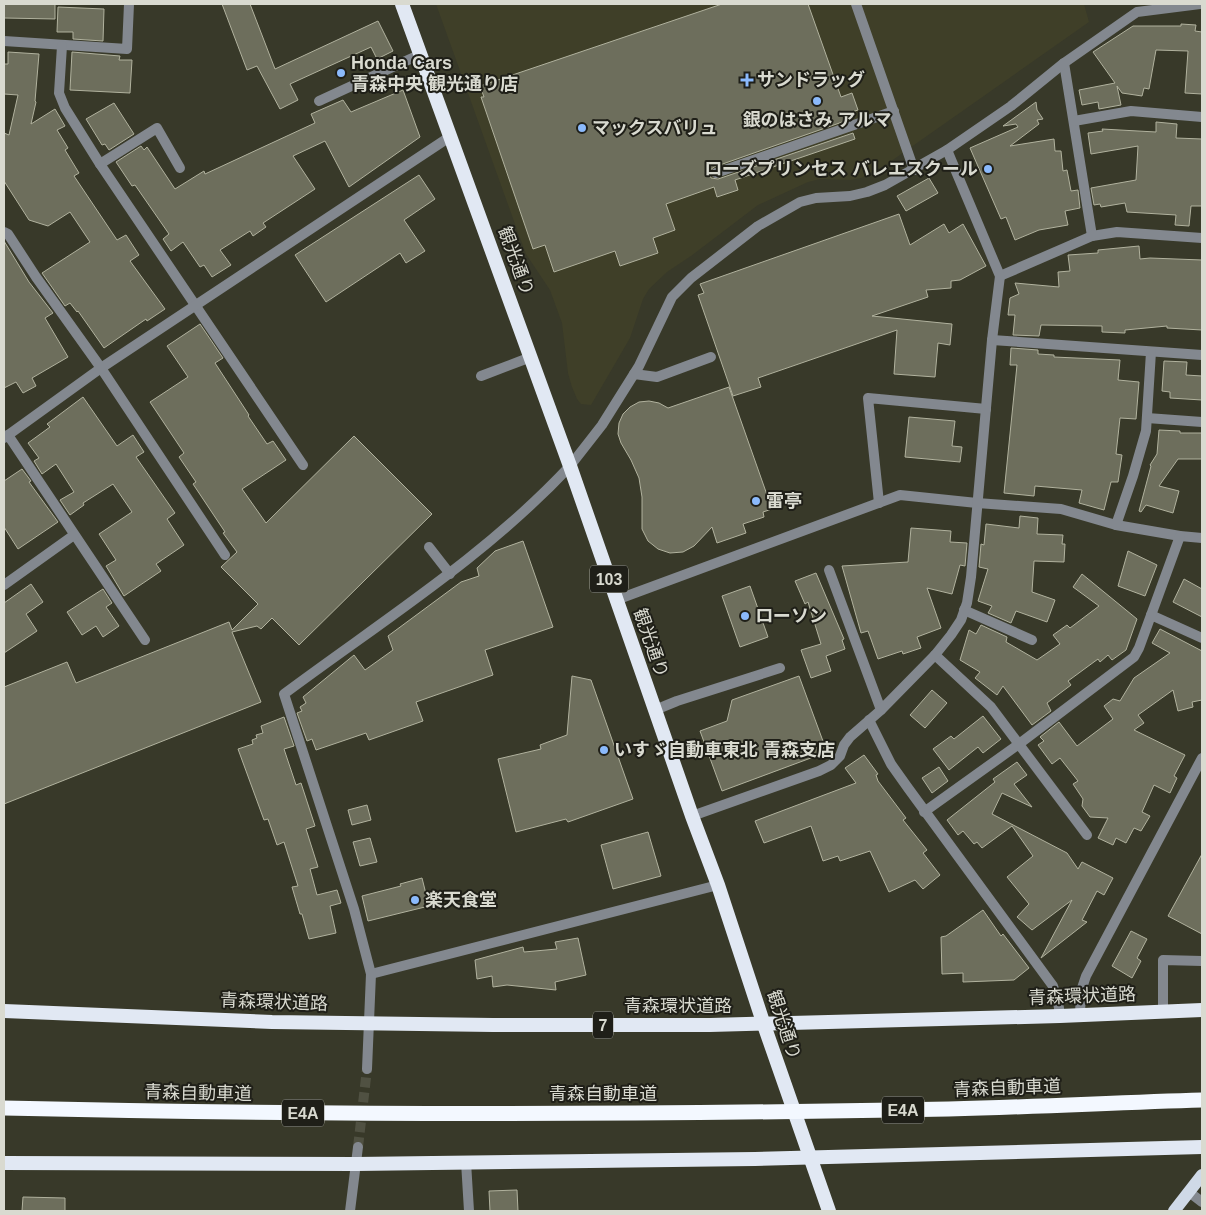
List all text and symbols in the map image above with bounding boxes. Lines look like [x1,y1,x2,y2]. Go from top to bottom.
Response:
place label: Honda Cars 青森中央 観光通り店 [351,53,518,94]
marker: Honda Cars 青森中央 観光通り店 [335,67,347,79]
place label: サンドラッグ [757,70,865,90]
marker: サンドラッグ [741,74,753,86]
marker: 銀のはさみ アルマ [811,95,823,107]
place label: 銀のはさみ アルマ [743,110,891,130]
place label: マックスバリュ [592,118,717,138]
marker: マックスバリュ [576,122,588,134]
place label: ローズプリンセス バレエスクール [704,159,978,179]
marker: ローズプリンセス バレエスクール [982,163,994,175]
street label: 観光通り [494,224,538,298]
place label: 雷亭 [766,491,802,511]
marker: 雷亭 [750,495,762,507]
road number: 103 [590,566,628,592]
street label: 観光通り [630,606,672,680]
place label: ローソン [755,606,827,626]
marker: ローソン [739,610,751,622]
place label: いすゞ自動車東北 青森支店 [614,740,835,760]
marker: いすゞ自動車東北 青森支店 [598,744,610,756]
place label: 楽天食堂 [425,890,497,910]
marker: 楽天食堂 [409,894,421,906]
street label: 青森環状道路 [1028,984,1136,1008]
street label: 観光通り [763,988,805,1062]
street label: 青森環状道路 [220,990,328,1014]
street label: 青森環状道路 [624,996,732,1016]
road number: 7 [593,1012,613,1038]
street label: 青森自動車道 [953,1076,1061,1100]
street label: 青森自動車道 [144,1082,252,1104]
street label: 青森自動車道 [549,1084,657,1104]
road number: E4A [882,1096,924,1124]
road number: E4A [282,1100,324,1126]

